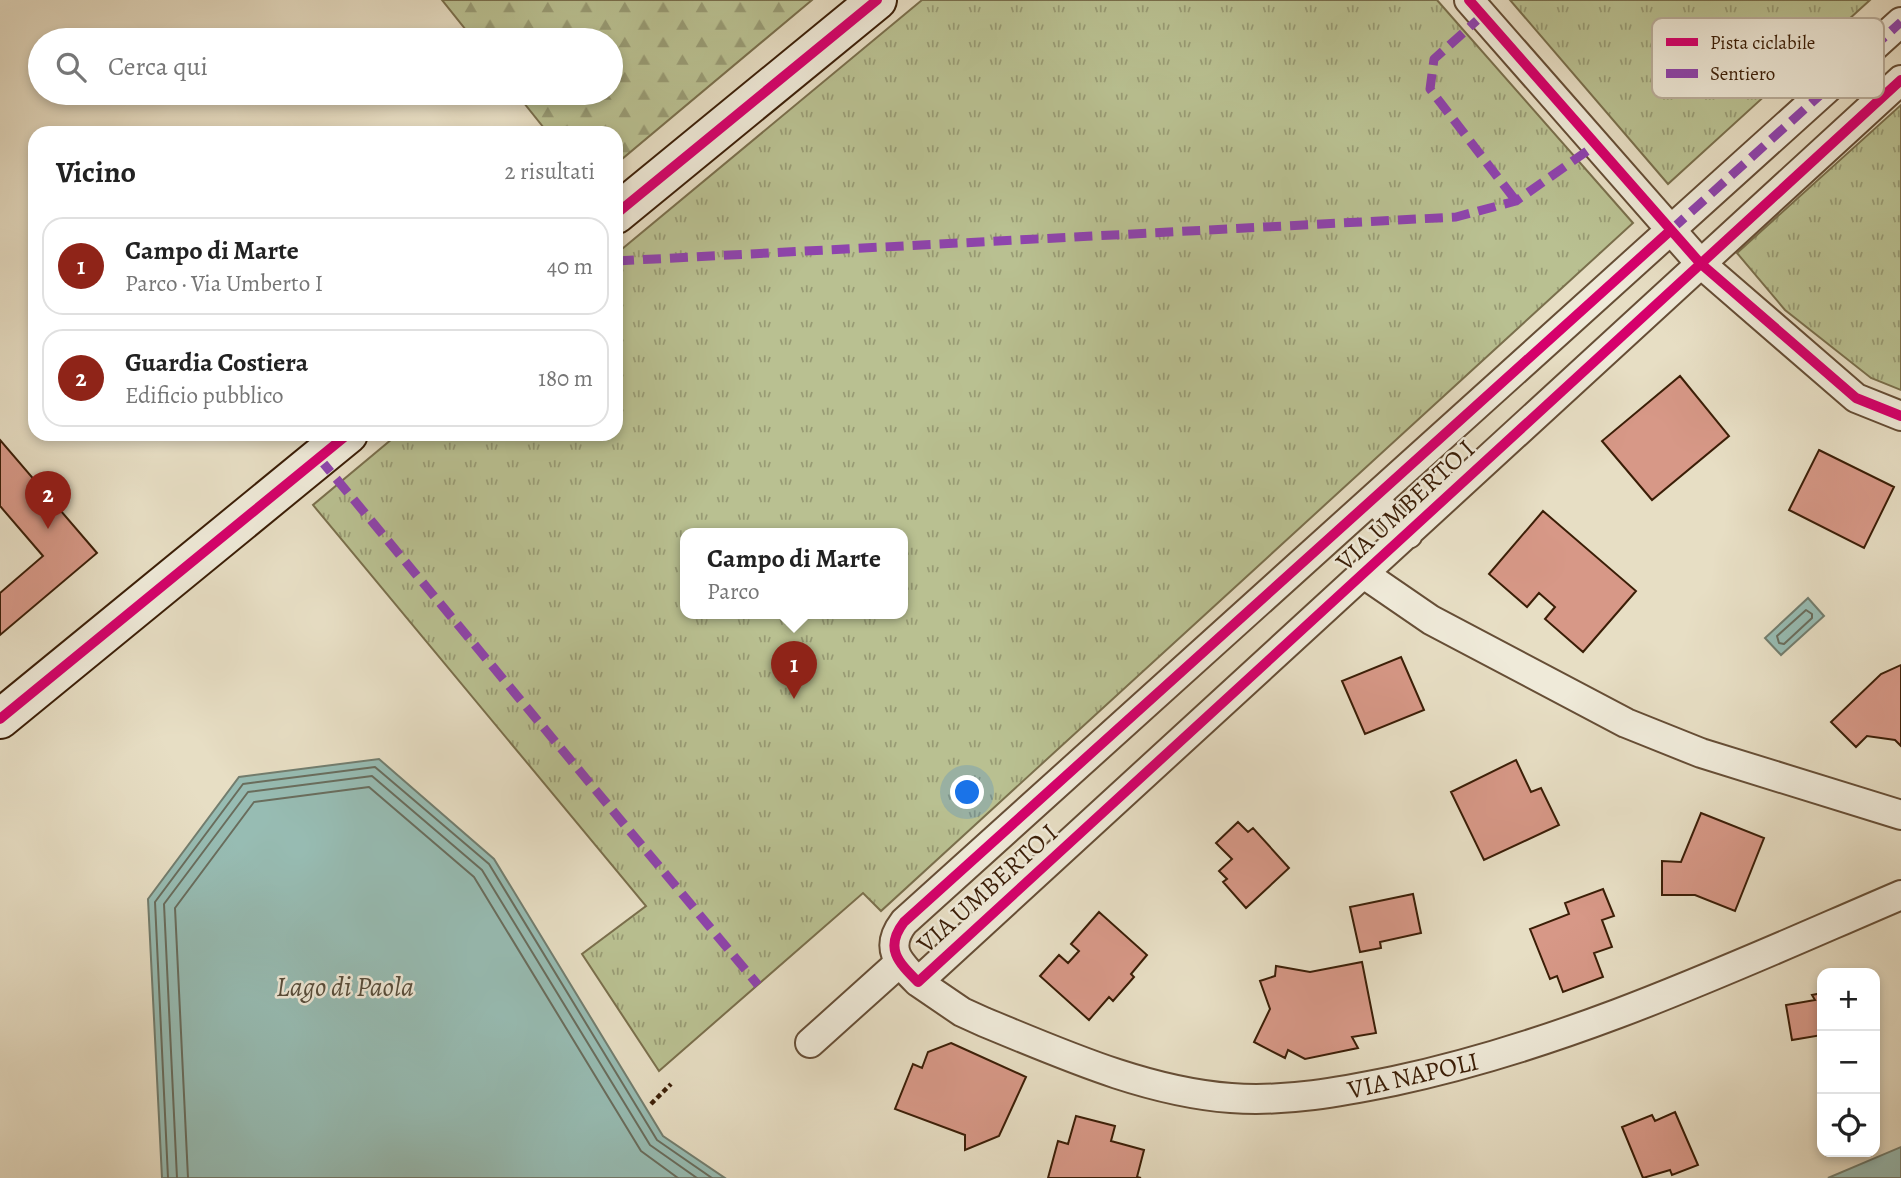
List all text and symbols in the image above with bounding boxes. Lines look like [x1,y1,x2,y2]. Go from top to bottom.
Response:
legend [1652,18,1884,98]
search box [28,28,623,105]
text: Pista ciclabile [1710,30,1815,56]
icon: search [52,48,90,86]
text: Cerca qui [108,49,208,84]
text: Sentiero [1710,61,1775,87]
text: Vicino [56,152,136,192]
text: 2 risultati [505,156,595,187]
text: Campo di Marte [125,233,299,268]
text: 1 [77,251,85,282]
text: 40 m [547,251,593,282]
text: Parco · Via Umberto I [125,268,323,299]
text: Guardia Costiera [125,345,308,380]
text: 2 [75,363,87,394]
text: 180 m [538,363,593,394]
text: Edificio pubblico [125,380,284,411]
street label: VIA UMBERTO I [1327,432,1482,580]
pin: 2 [25,471,71,529]
popup [680,528,908,619]
text: Campo di Marte [707,541,881,576]
text: Parco [707,576,759,607]
pin: 1 [771,641,817,699]
your location [950,775,984,809]
street label: VIA UMBERTO I [909,816,1065,962]
water label: Lago di Paola [276,968,414,1006]
map controls [1817,968,1880,1157]
button: + [1817,968,1880,1031]
button: − [1817,1031,1880,1094]
street label: VIA NAPOLI [1343,1043,1482,1108]
button: locate [1817,1094,1880,1157]

